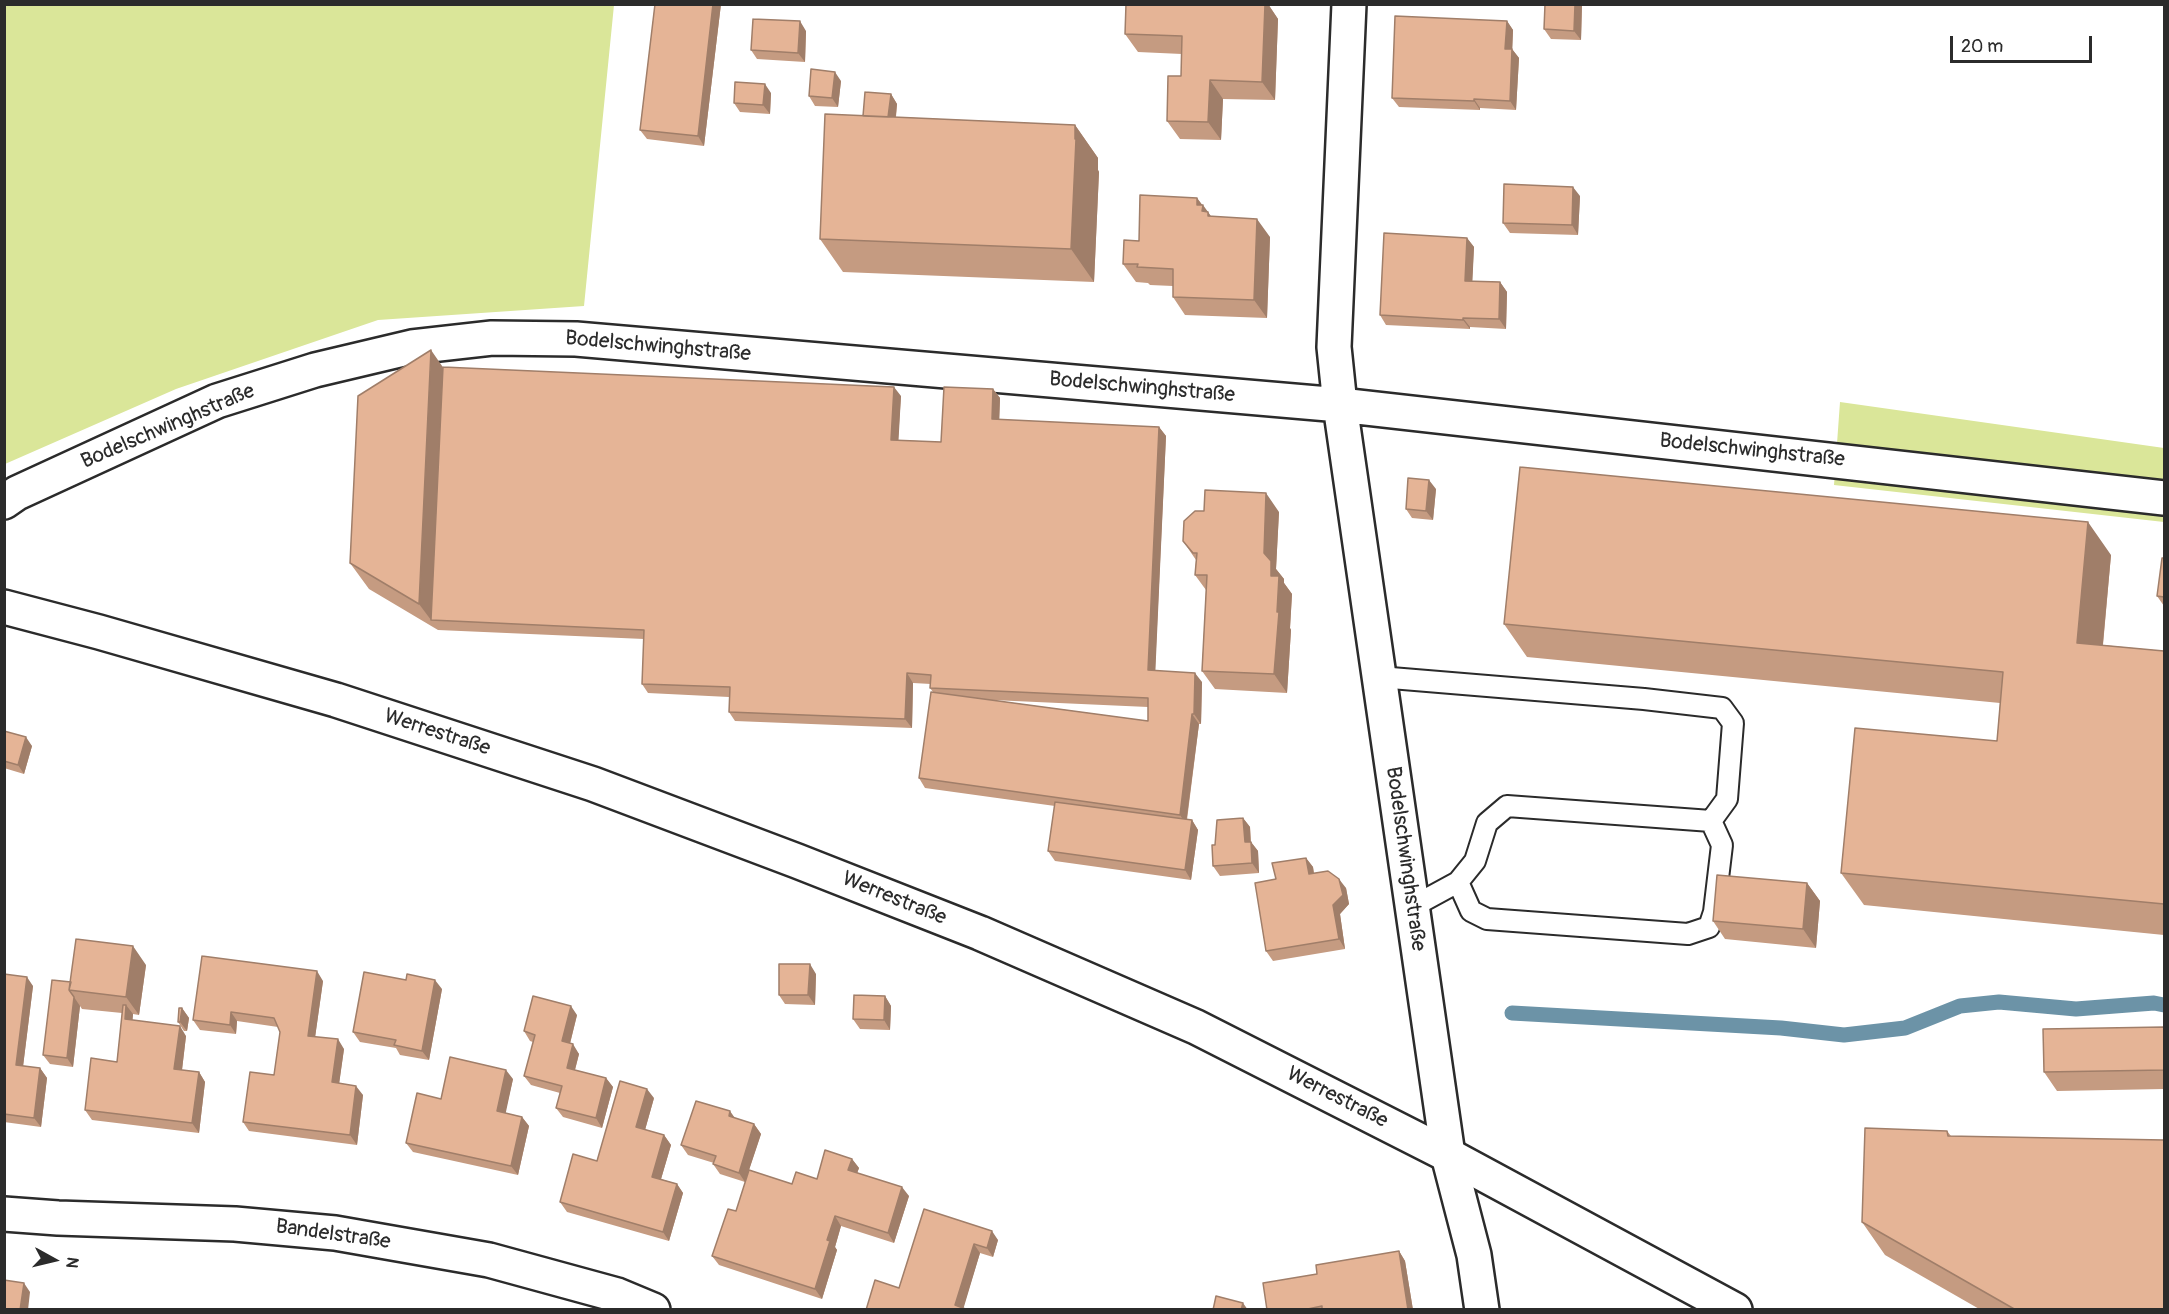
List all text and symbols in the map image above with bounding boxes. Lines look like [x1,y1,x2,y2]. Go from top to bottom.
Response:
scale bar [1953,24,2096,62]
text: 20 m [1961,35,2003,58]
street label: Bodelschwinghstraße [564,326,752,368]
street label: Bodelschwinghstraße [1048,367,1236,409]
street label: Bodelschwinghstraße [77,379,259,475]
street label: Bodelschwinghstraße [1658,429,1846,473]
street label: Werrestraße [381,704,493,762]
street label: Bodelschwinghstraße [1380,765,1430,953]
street label: Werrestraße [838,867,950,931]
street label: Werrestraße [1282,1062,1392,1134]
street label: Bandelstraße [274,1214,392,1256]
north arrow [24,1230,84,1290]
text: N [61,1256,82,1269]

